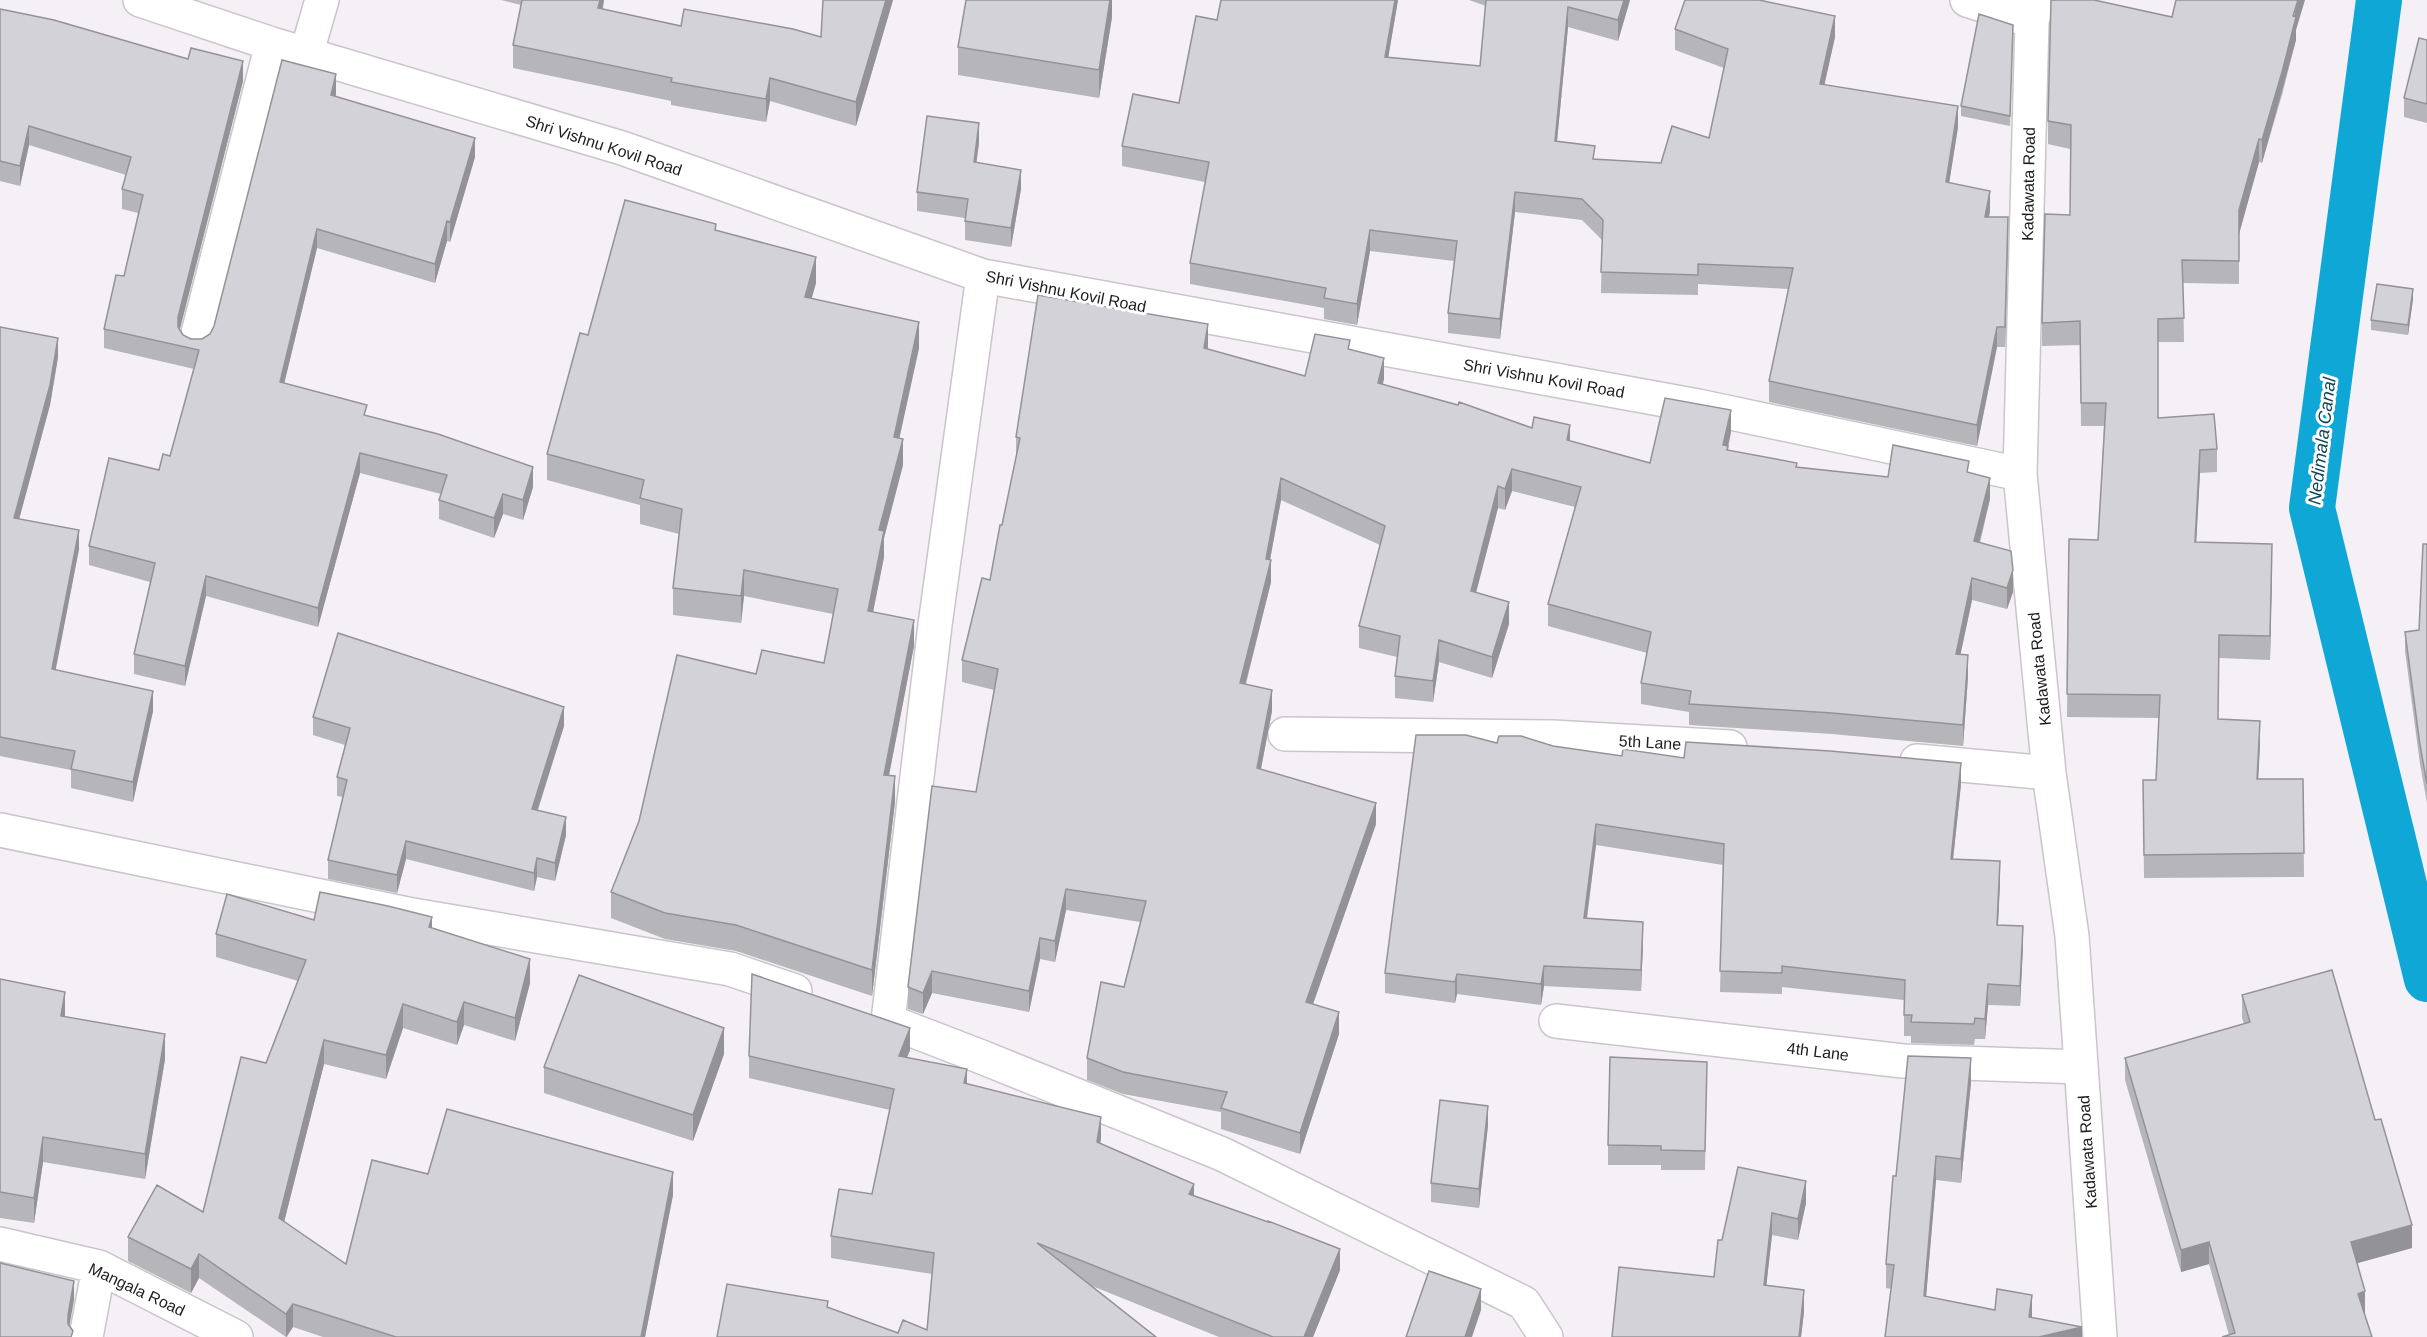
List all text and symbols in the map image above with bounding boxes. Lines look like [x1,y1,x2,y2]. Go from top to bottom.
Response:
street label: Shri Vishnu Kovil Road [524,112,684,179]
street label: Kadawata Road [2019,127,2038,241]
street label: Shri Vishnu Kovil Road [984,268,1148,315]
street label: Shri Vishnu Kovil Road [1462,356,1626,401]
water label: Nedimala Canal [2304,375,2340,506]
street label: Kadawata Road [2025,611,2054,726]
street label: 5th Lane [1618,732,1682,753]
street label: 4th Lane [1786,1039,1850,1064]
street label: Kadawata Road [2075,1095,2100,1209]
street label: Mangala Road [86,1260,188,1319]

